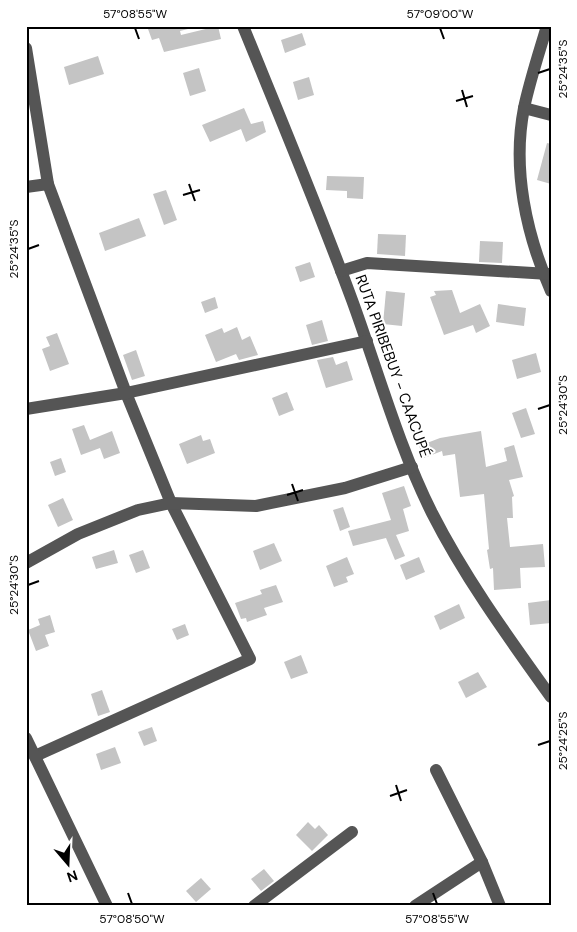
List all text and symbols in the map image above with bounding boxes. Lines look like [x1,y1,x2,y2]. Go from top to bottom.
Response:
text: 57°08'55"W [103,6,167,22]
text: 57°09'00"W [407,6,474,22]
text: 25°24'35"S [555,40,571,98]
text: 25°24'35"S [6,220,22,278]
street label: RUTA PIRIBEBUY - CAACUPÉ [351,272,435,460]
text: 25°24'30"S [555,375,571,435]
text: 25°24'30"S [6,555,22,615]
text: 25°24'25"S [555,712,571,770]
north arrow [42,840,92,890]
text: N [64,866,80,886]
text: 57°08'50"W [99,911,165,927]
text: 57°08'55"W [405,911,469,927]

